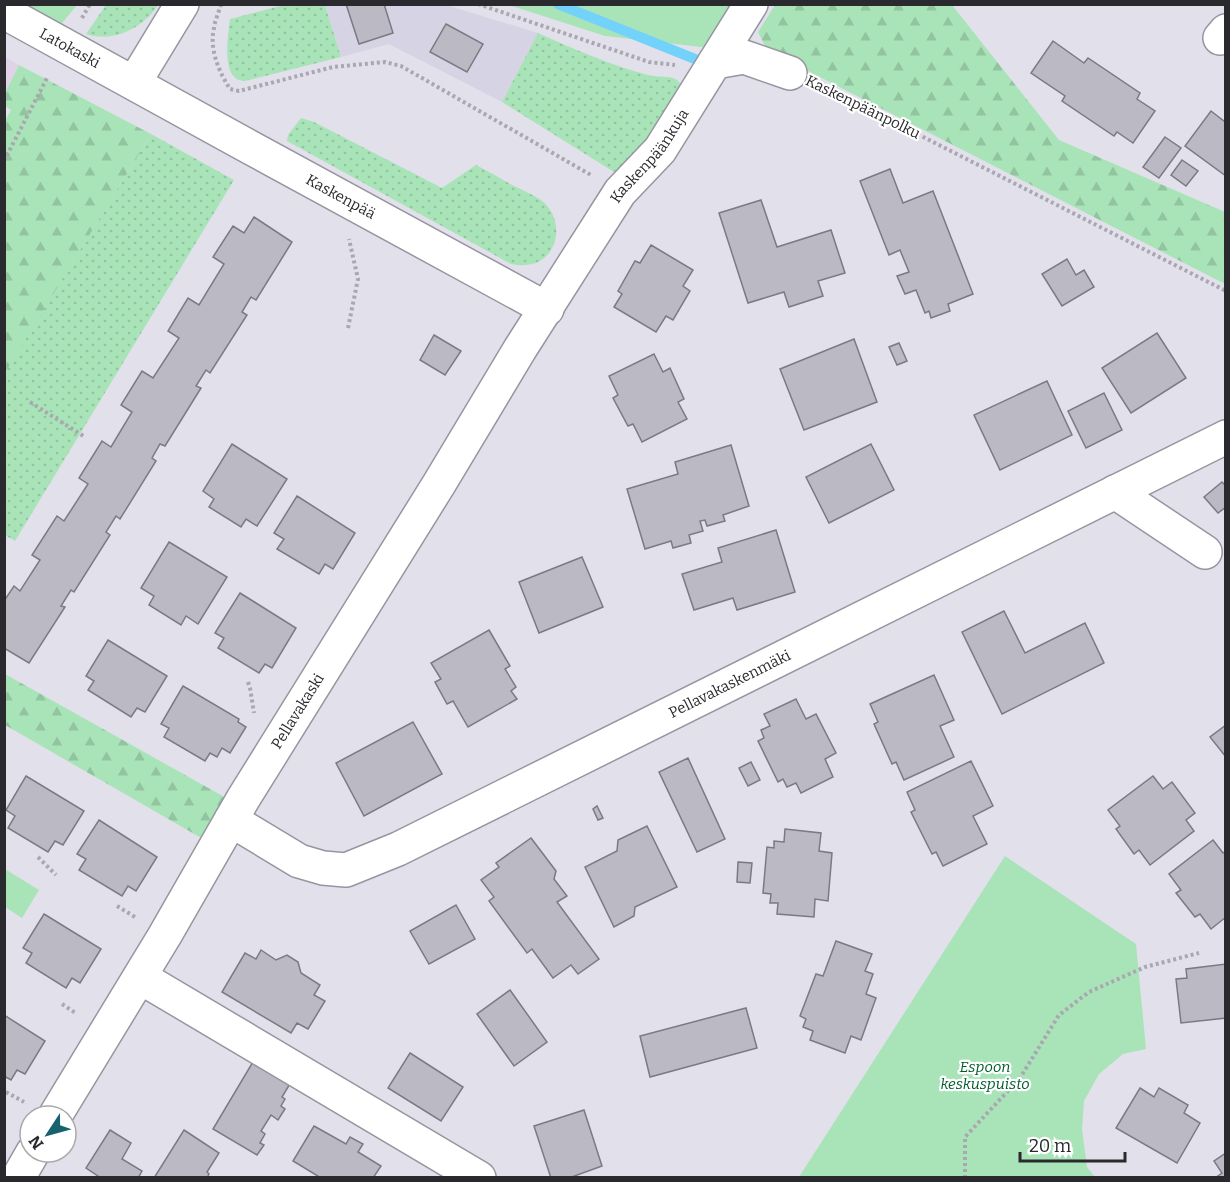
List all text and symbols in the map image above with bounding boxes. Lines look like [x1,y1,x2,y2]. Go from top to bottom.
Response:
street label: Latokaski [36,24,104,72]
street label: Kaskenpäänpolku [803,71,923,143]
street label: Kaskenpäänkuja [606,106,692,206]
street label: Kaskenpää [303,170,379,223]
street label: Pellavakaskenmäki [666,646,794,722]
street label: Pellavakaski [267,670,328,752]
park label: Espoon keskuspuisto [940,1058,1030,1093]
north arrow [18,1104,78,1164]
scale bar [1020,1125,1125,1163]
text: N [25,1132,48,1153]
text: 20 m [1029,1135,1071,1157]

